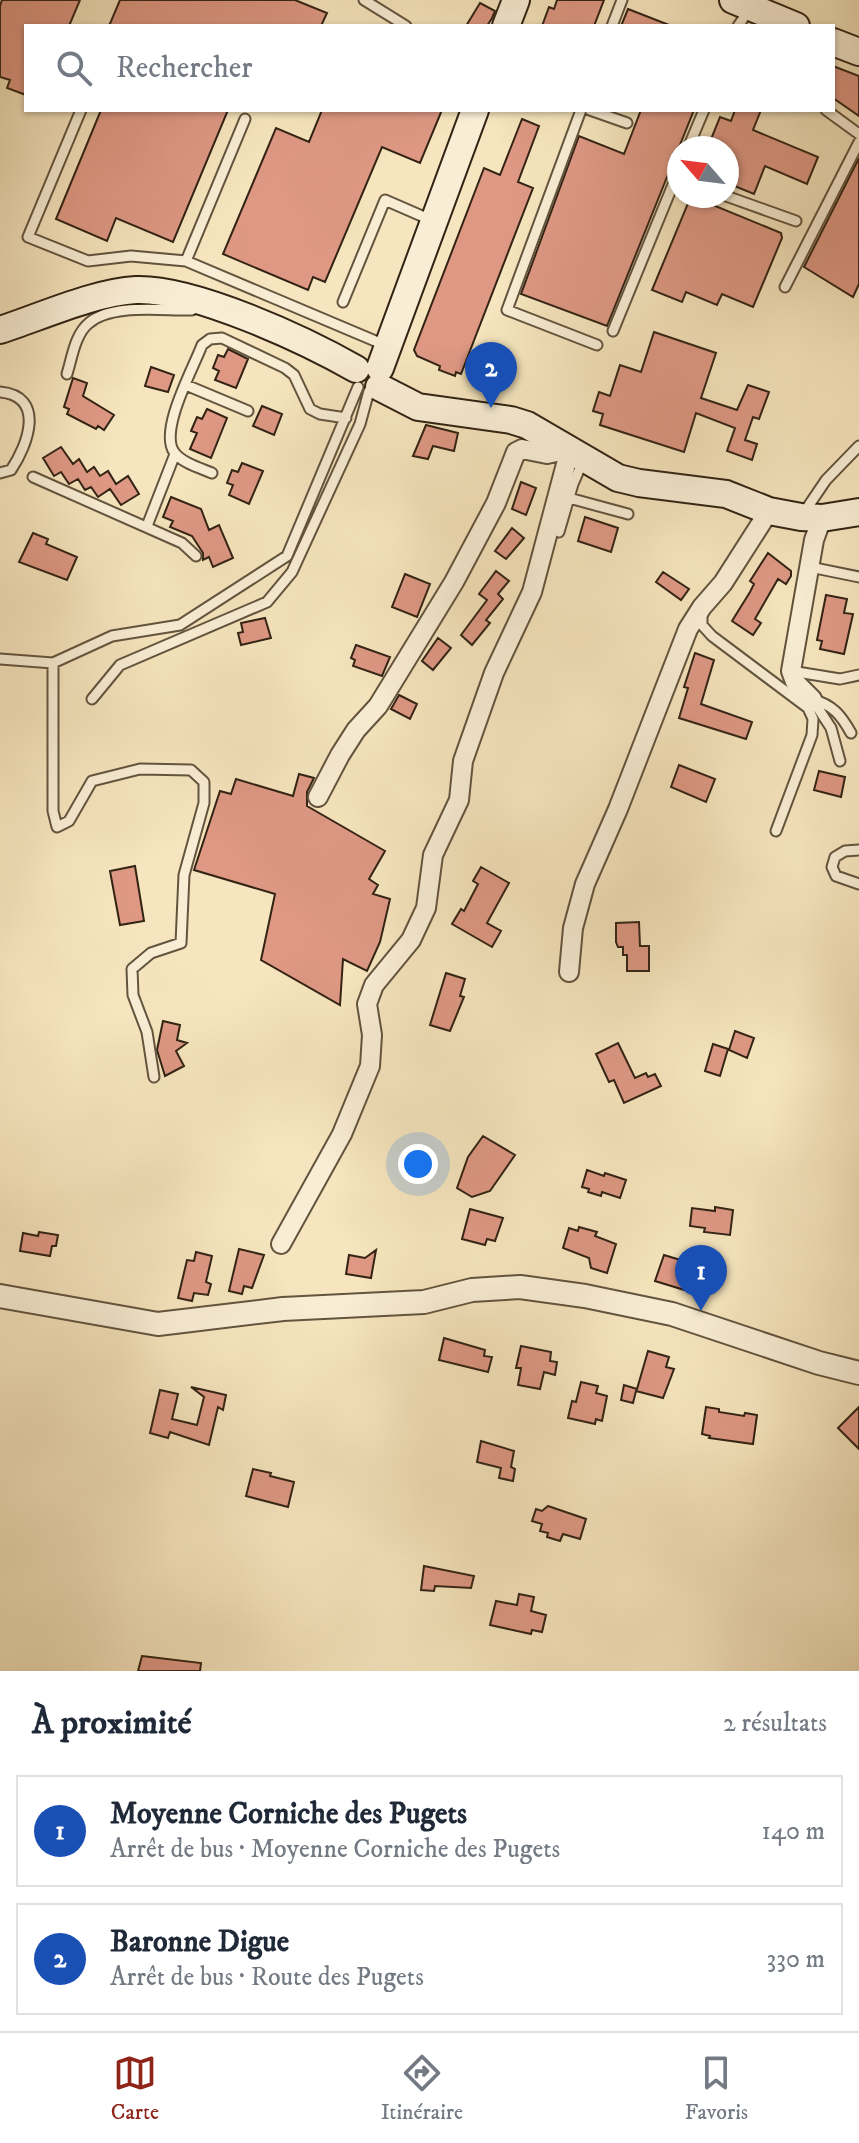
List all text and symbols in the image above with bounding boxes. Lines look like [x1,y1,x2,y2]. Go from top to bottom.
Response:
search box [24,24,835,112]
icon: search [52,46,96,90]
text: Rechercher [116,50,252,87]
north arrow [667,136,739,208]
pin: 2 [465,342,517,408]
your location [398,1144,438,1184]
pin: 1 [675,1245,727,1311]
text: À proximité [32,1702,192,1744]
text: 2 résultats [723,1707,827,1740]
text: Moyenne Corniche des Pugets [110,1796,467,1833]
text: 1 [55,1815,65,1848]
text: 140 m [761,1815,825,1848]
text: Arrêt de bus · Moyenne Corniche des Pugets [110,1833,560,1866]
text: Baronne Digue [110,1924,289,1961]
text: 2 [54,1943,66,1976]
text: 330 m [767,1943,825,1976]
text: Arrêt de bus · Route des Pugets [110,1961,424,1994]
tab: Carte [111,2051,159,2126]
tab: Itinéraire [381,2051,463,2126]
tab: Favoris [685,2051,748,2126]

